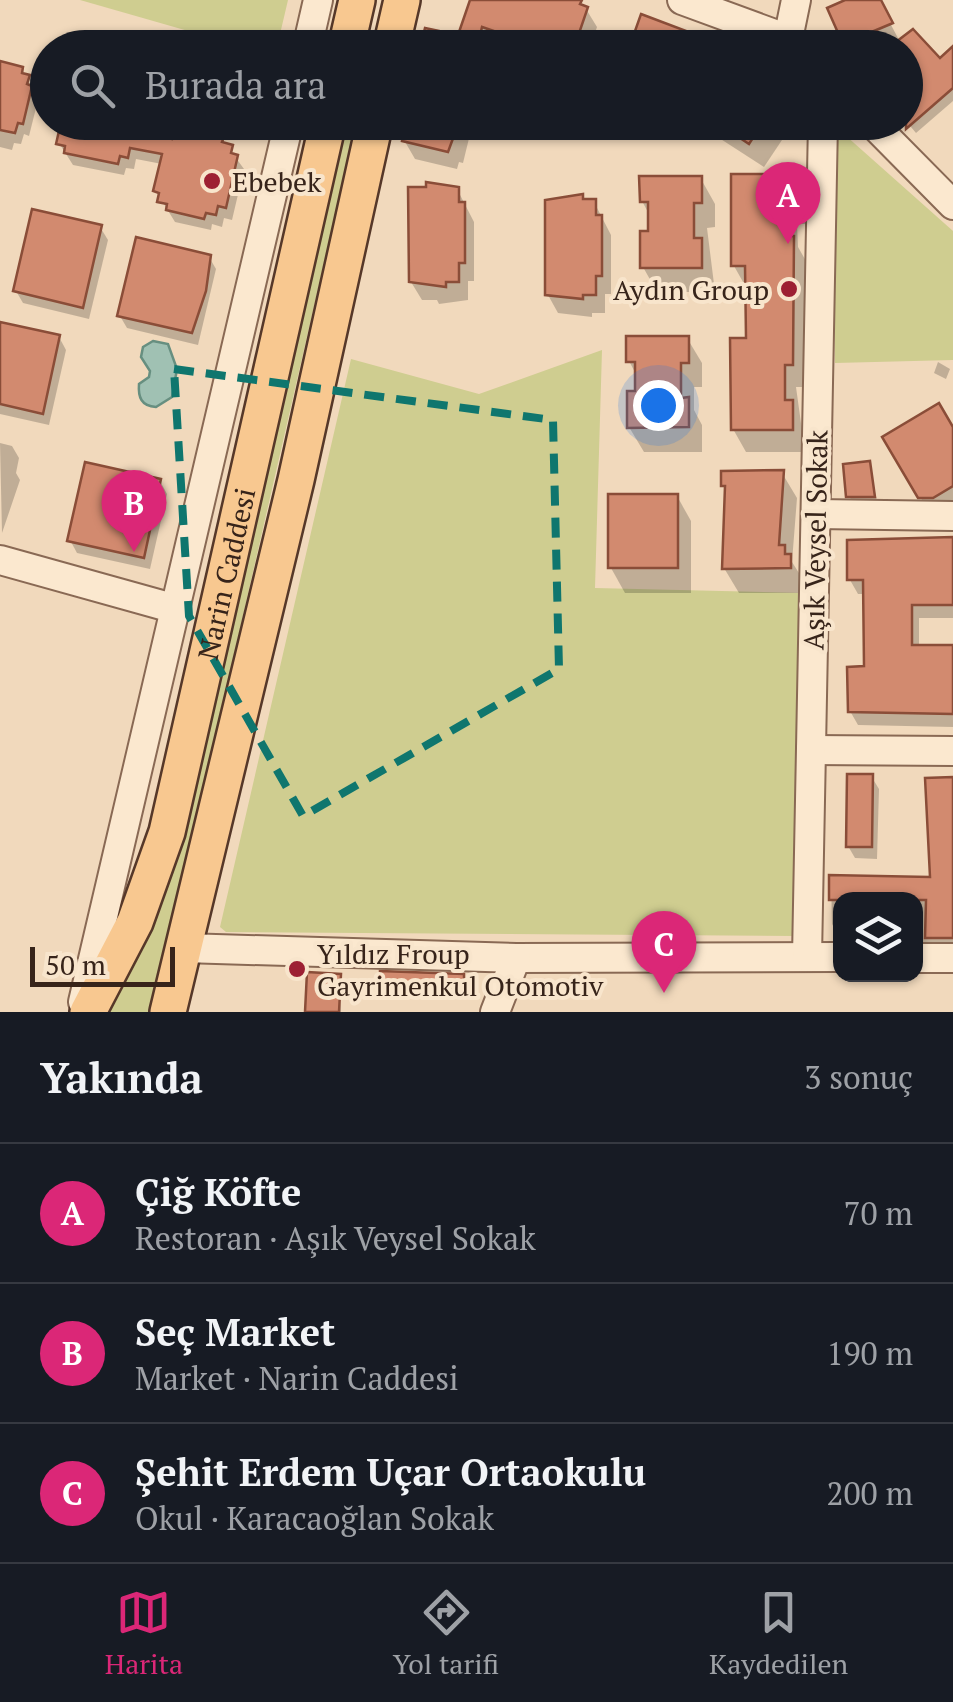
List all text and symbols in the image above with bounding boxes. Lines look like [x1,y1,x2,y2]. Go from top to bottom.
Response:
search box [30,30,923,140]
icon: search [65,58,120,113]
text: Burada ara [145,60,326,110]
pin: A [756,162,820,244]
place label: Ebebek [232,163,322,200]
marker: Ebebek [201,170,223,192]
place label: Aydın Group [613,271,769,308]
marker: Aydın Group [778,278,800,300]
your location [633,380,684,431]
street label: Aşık Veysel Sokak [795,429,835,650]
pin: B [102,470,166,552]
street label: Narin Caddesi [188,484,263,663]
map controls [833,892,923,982]
button: layers [833,892,923,982]
pin: C [632,910,696,993]
place label: Yıldız Froup Gayrimenkul Otomotiv [317,935,604,1004]
scale bar [30,942,175,986]
text: 50 m [45,946,106,983]
marker: Yıldız Froup Gayrimenkul Otomotiv [286,958,308,980]
text: Yakında [40,1049,203,1105]
text: 3 sonuç [804,1056,913,1098]
text: Çiğ Köfte [135,1167,301,1217]
text: A [61,1192,84,1234]
text: 70 m [843,1192,913,1234]
text: Restoran · Aşık Veysel Sokak [135,1217,536,1259]
text: Seç Market [135,1307,335,1357]
text: B [62,1332,83,1374]
text: 190 m [826,1332,913,1374]
text: Market · Narin Caddesi [135,1357,459,1399]
text: Şehit Erdem Uçar Ortaokulu [135,1447,646,1497]
text: C [62,1472,83,1514]
text: 200 m [826,1472,913,1514]
text: Okul · Karacaoğlan Sokak [135,1497,494,1539]
tab: Harita [105,1585,183,1682]
tab: Yol tarifi [393,1585,499,1682]
tab: Kaydedilen [709,1585,848,1682]

